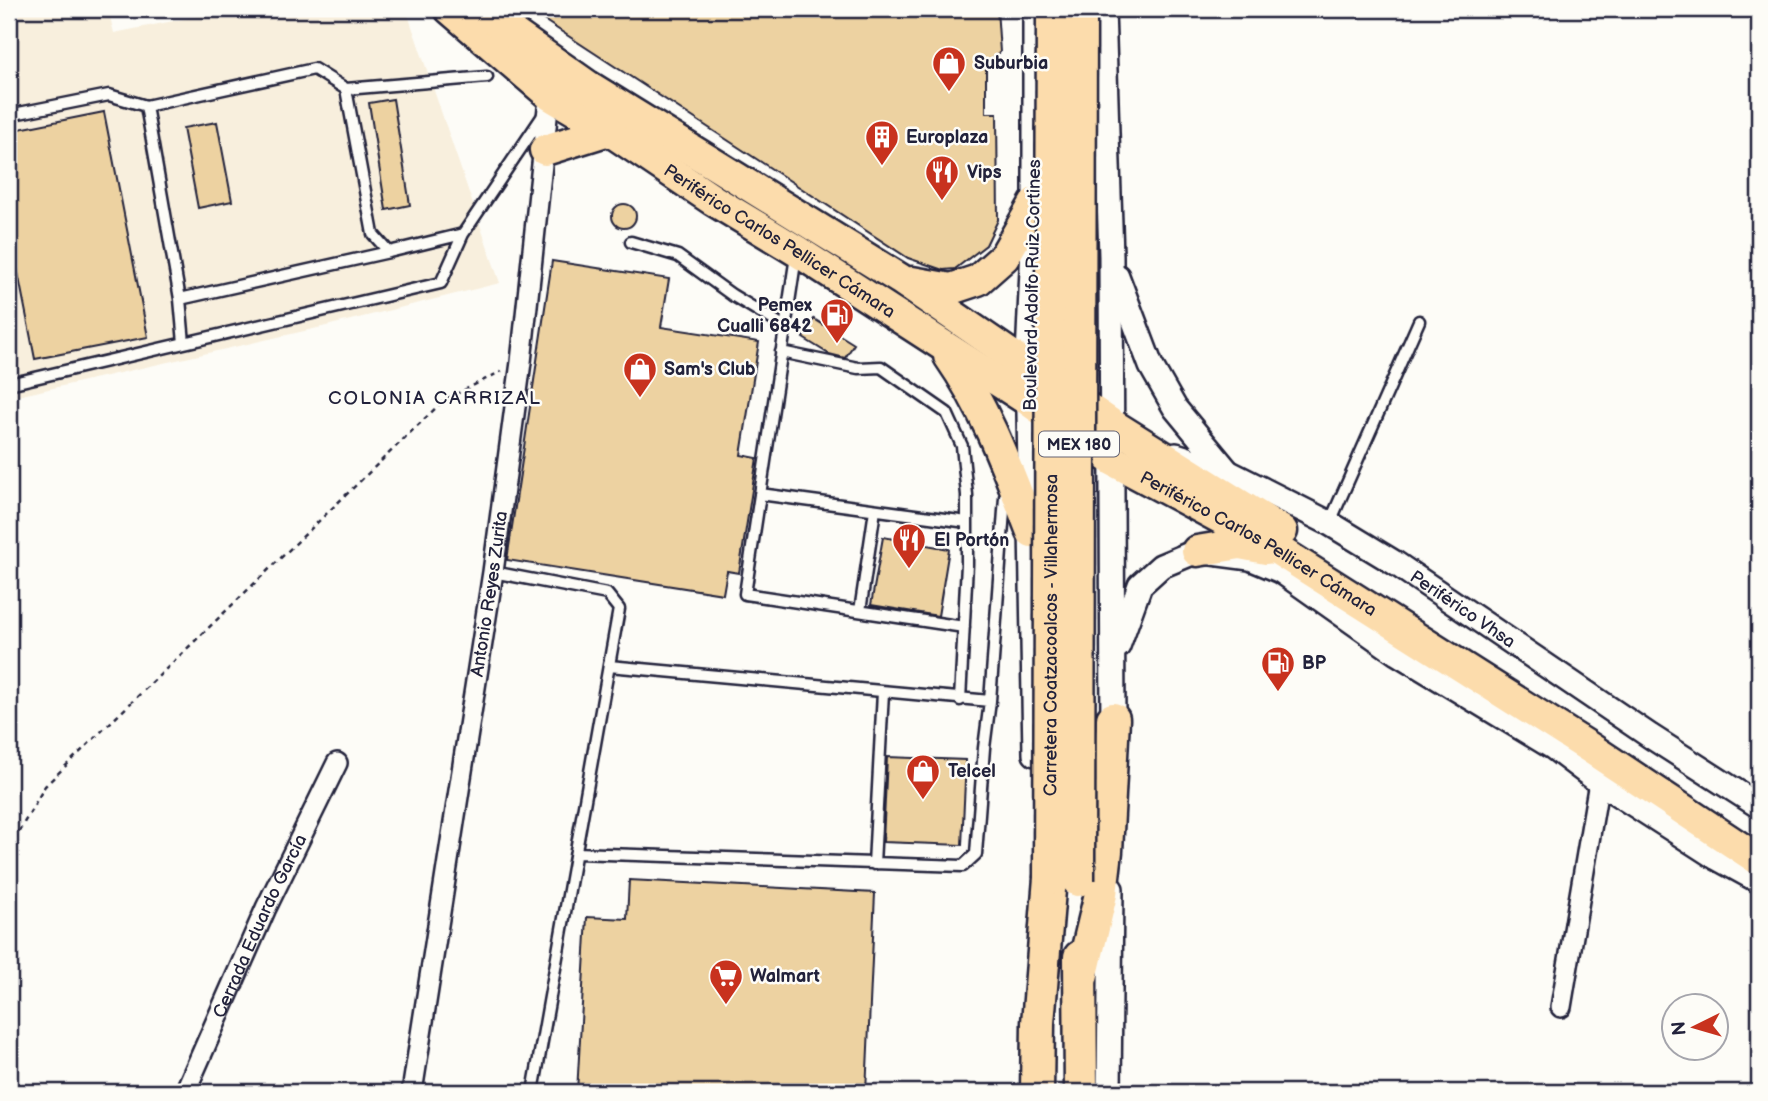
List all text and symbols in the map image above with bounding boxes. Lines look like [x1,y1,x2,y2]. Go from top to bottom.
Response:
shop icon: Suburbia [930,44,968,93]
place label: Suburbia [974,53,1048,74]
building icon: Europlaza [863,118,901,167]
place label: Europlaza [906,127,988,148]
restaurant icon: Vips [923,153,961,202]
street label: Boulevard Adolfo Ruiz Cortines [1020,159,1045,411]
street label: Periférico Carlos Pellicer Cámara [660,160,899,323]
place label: Vips [967,162,1002,183]
place label: Pemex Cualli 6842 [717,295,812,337]
fuel station icon: Pemex Cualli 6842 [818,296,856,345]
shop icon: Sam's Club [621,350,659,399]
place label: Sam's Club [664,359,756,380]
district label: COLONIA CARRIZAL [328,387,542,410]
road number: MEX 180 [1039,432,1119,457]
street label: Periférico Carlos Pellicer Cámara [1136,467,1380,621]
street label: Carretera Coatzacoalcos - Villahermosa [1040,474,1062,796]
street label: Antonio Reyes Zurita [467,510,512,678]
restaurant icon: El Portón [890,521,928,570]
place label: El Portón [934,530,1009,551]
street label: Periférico Vhsa [1406,566,1519,653]
fuel station icon: BP [1259,644,1297,693]
place label: BP [1302,653,1327,674]
shop icon: Telcel [904,752,942,801]
place label: Telcel [948,761,996,782]
street label: Cerrada Eduardo García [209,831,311,1021]
supermarket icon: Walmart [707,957,745,1006]
place label: Walmart [750,966,820,987]
north arrow [1660,992,1730,1062]
text: N [1667,1020,1692,1036]

